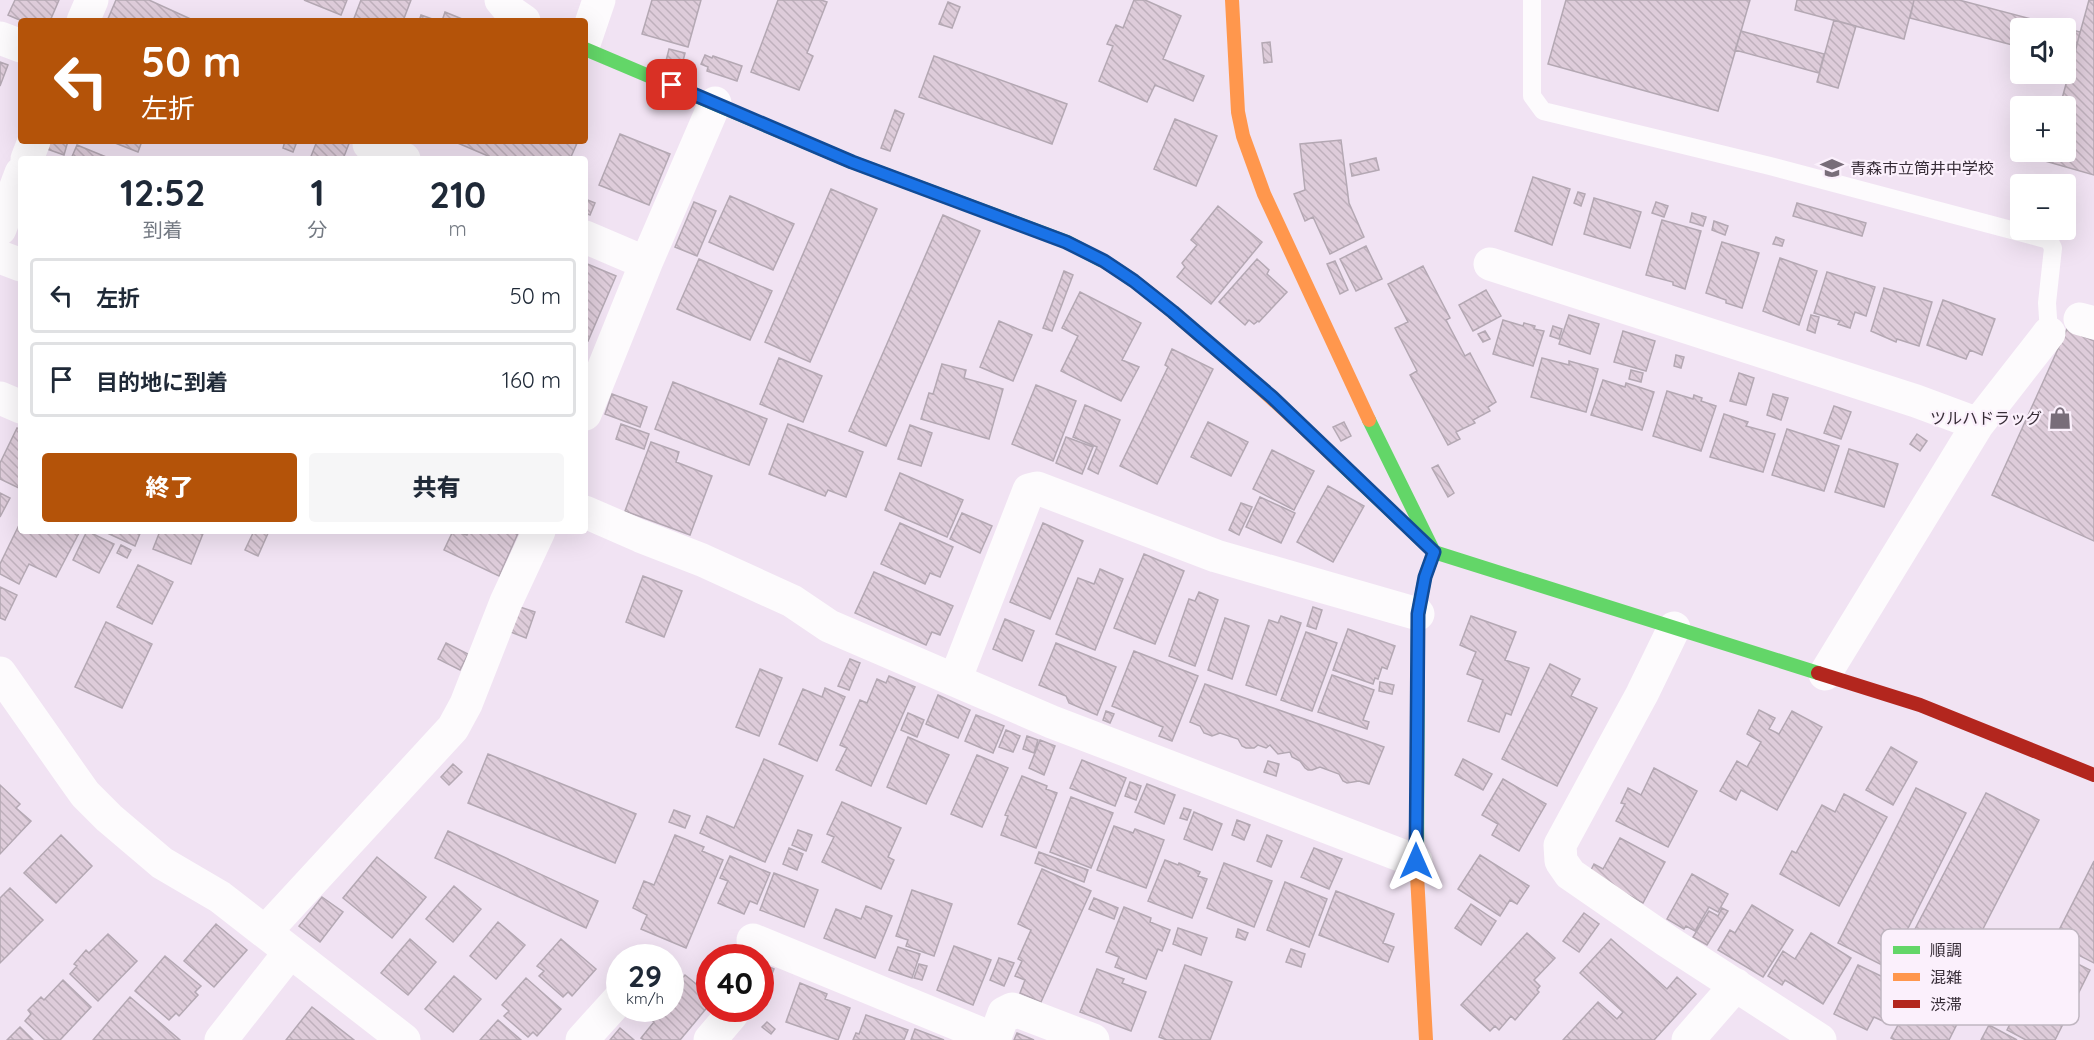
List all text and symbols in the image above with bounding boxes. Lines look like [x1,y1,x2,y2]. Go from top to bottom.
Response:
map controls [2010,18,2076,240]
button: sound [2010,18,2076,84]
text: 50 m [141,35,241,88]
icon: left [42,42,120,120]
pin [646,59,697,110]
icon: arrive [655,68,688,101]
text: 左折 [141,91,195,125]
button: + [2010,96,2076,162]
school or university icon: 青森市立筒井中学校 [1819,155,1845,181]
place label: 青森市立筒井中学校 [1850,158,1994,178]
text: 12:52 [120,170,206,215]
text: 1 [310,170,324,215]
text: 210 [429,172,486,217]
button: − [2010,174,2076,240]
text: m [449,216,467,241]
text: 到着 [143,217,183,242]
text: 分 [307,217,327,242]
icon: left [45,279,78,312]
text: 50 m [510,282,561,310]
text: 左折 [96,284,140,312]
icon: arrive [45,363,78,396]
text: 160 m [502,366,561,394]
text: 目的地に到着 [96,368,228,396]
shop icon: ツルハドラッグ [2047,405,2073,431]
place label: ツルハドラッグ [1930,408,2042,428]
button: 終了 [42,453,297,522]
button: 共有 [309,453,564,522]
position arrow [1384,829,1448,893]
legend [1881,929,2079,1025]
text: 順調 [1930,940,1962,960]
speed limit sign: 40 [696,944,774,1022]
text: 29 [628,957,662,995]
text: 混雑 [1930,967,1962,987]
text: km/h [626,989,664,1008]
text: 渋滞 [1930,994,1962,1014]

